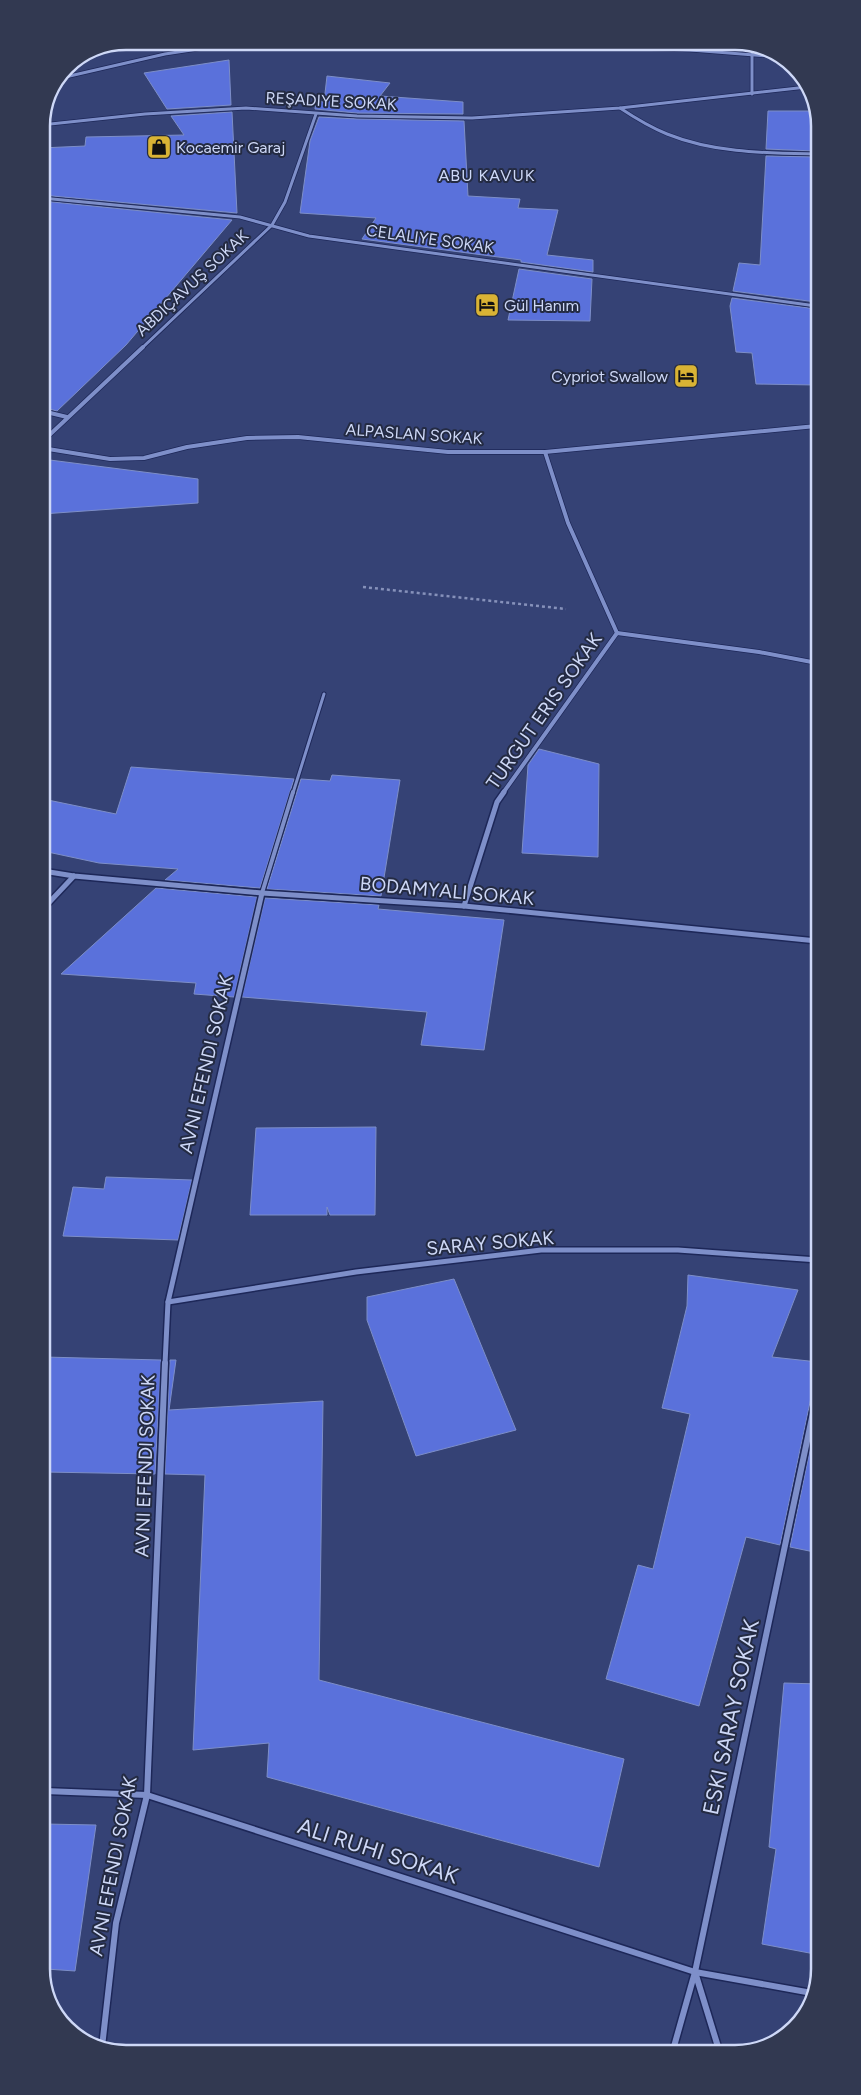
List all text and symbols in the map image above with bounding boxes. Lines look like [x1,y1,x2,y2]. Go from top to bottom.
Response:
street label: REŞADIYE SOKAK [265,88,397,114]
shop icon: Kocaemir Garaj [146,134,172,160]
place label: Kocaemir Garaj [176,138,285,157]
district label: ABU KAVUK [439,166,535,185]
street label: CELALIYE SOKAK [365,221,495,257]
street label: ABDIÇAVUŞ SOKAK [132,226,252,340]
hotel icon: Gül Hanım [474,292,500,318]
place label: Gül Hanım [504,296,579,315]
hotel icon: Cypriot Swallow [673,363,699,389]
place label: Cypriot Swallow [551,367,668,386]
street label: ALPASLAN SOKAK [345,420,483,448]
street label: TURGUT ERIS SOKAK [481,628,607,794]
street label: BODAMYALI SOKAK [359,872,536,910]
street label: AVNI EFENDI SOKAK [174,972,238,1156]
street label: SARAY SOKAK [425,1226,555,1260]
street label: AVNI EFENDI SOKAK [130,1374,160,1558]
street label: ESKI SARAY SOKAK [697,1616,765,1817]
street label: AVNI EFENDI SOKAK [84,1774,142,1958]
street label: ALI RUHI SOKAK [294,1812,462,1890]

